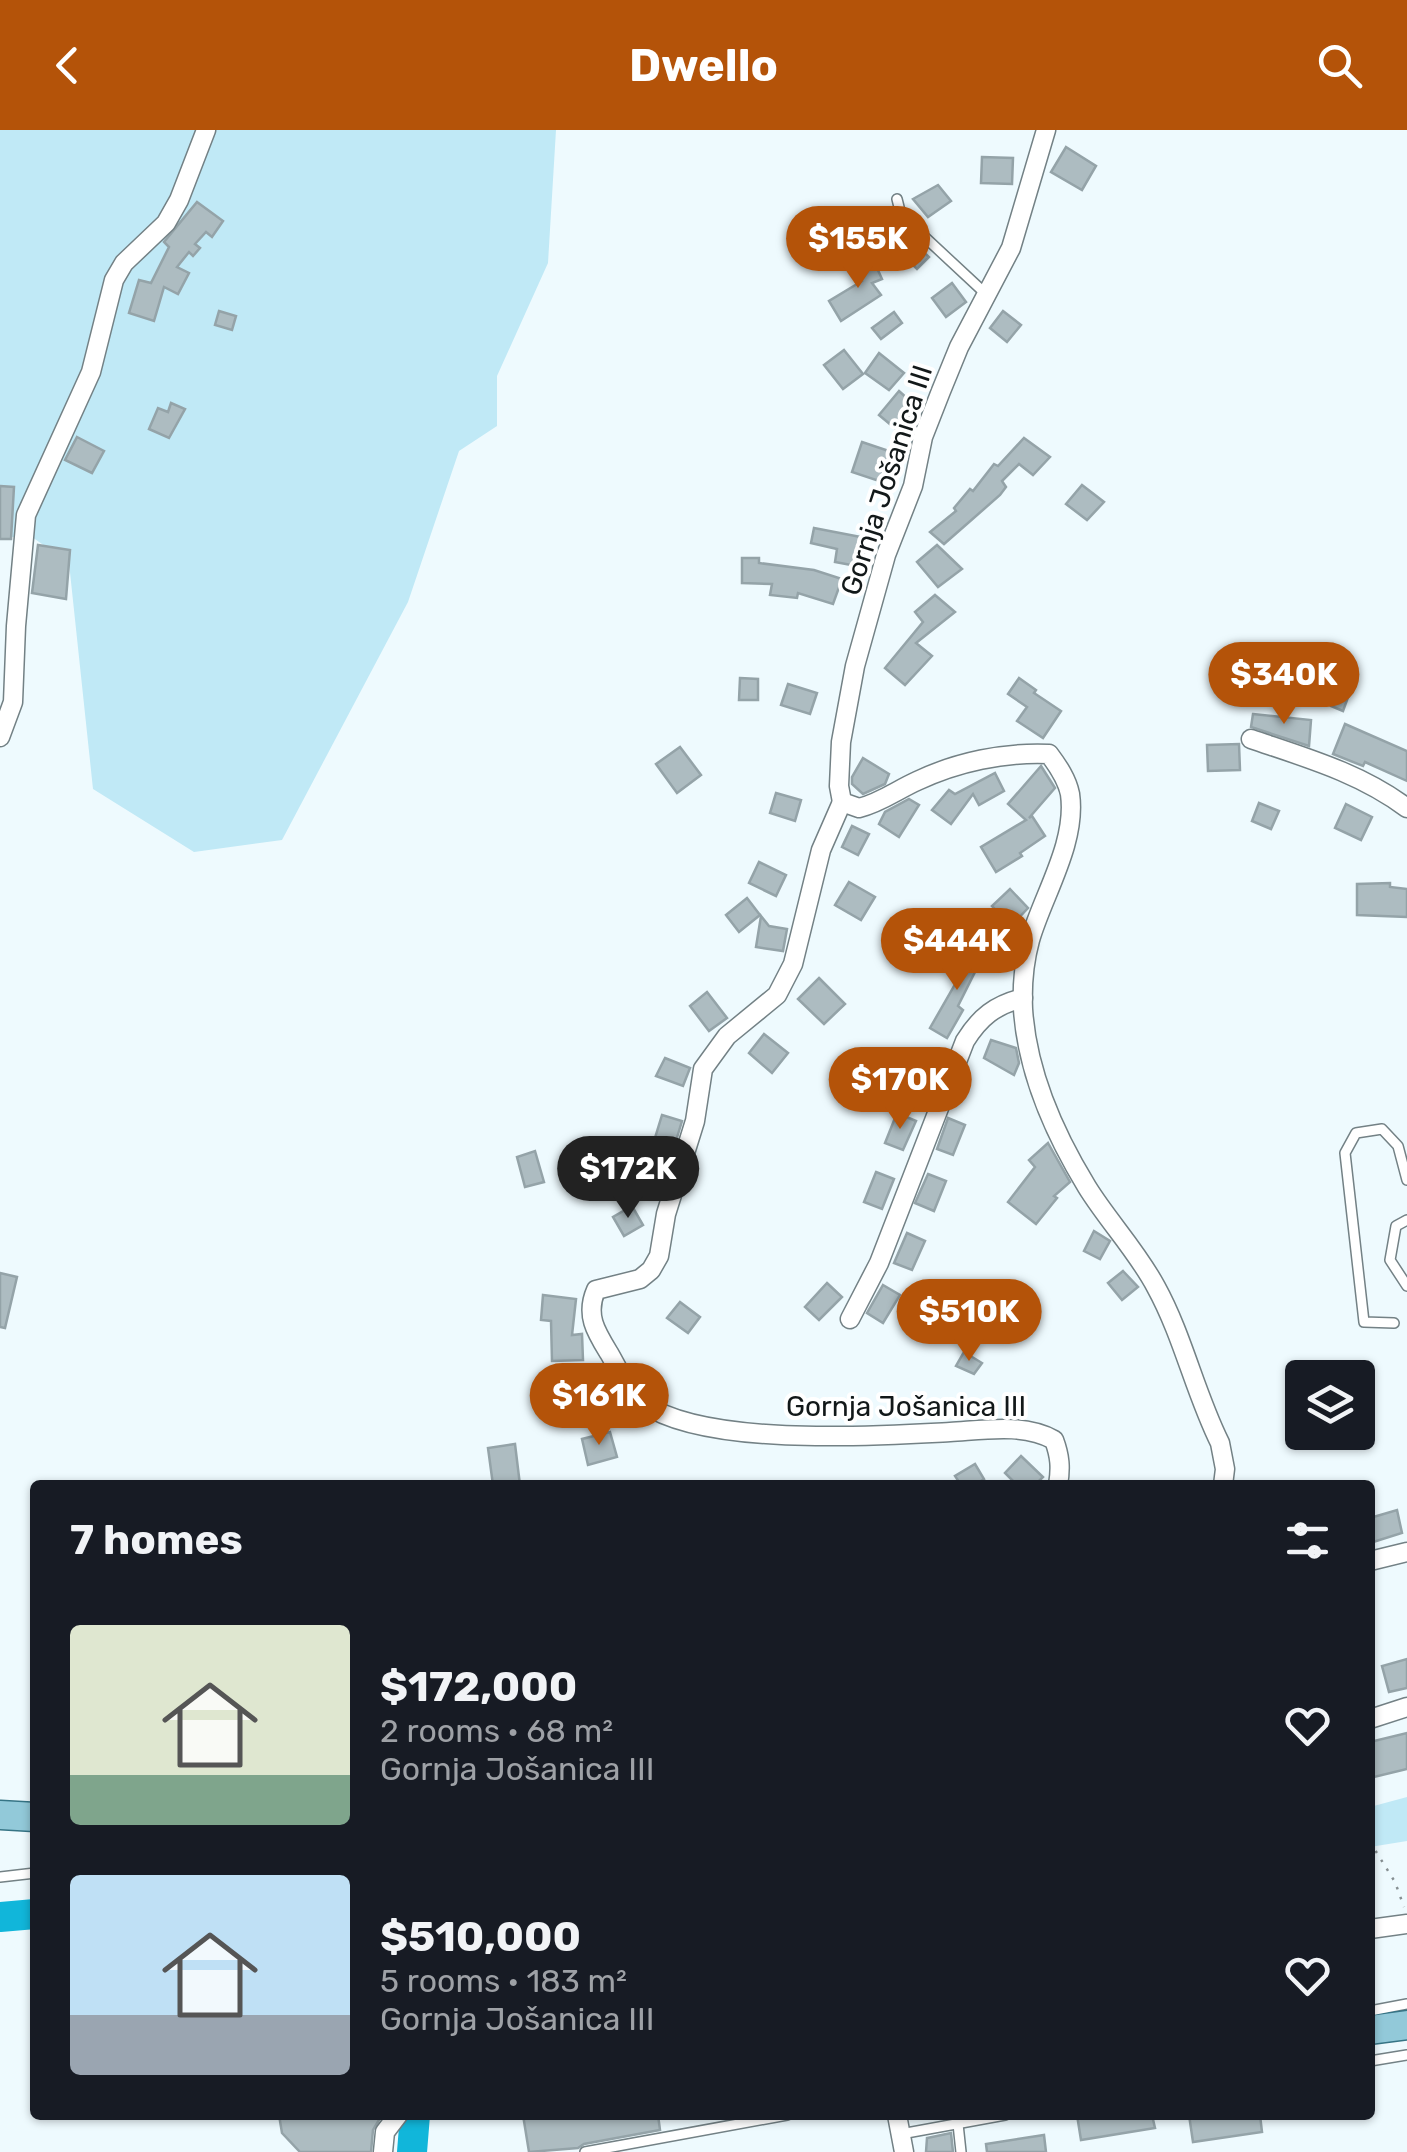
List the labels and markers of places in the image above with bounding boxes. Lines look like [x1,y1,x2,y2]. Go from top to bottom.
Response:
pin: $155K [788,206,928,291]
pin: $340K [1214,642,1354,727]
pin: $444K [887,908,1027,993]
pin: $170K [830,1047,970,1132]
pin: $172K [558,1136,698,1221]
pin: $510K [899,1279,1039,1364]
pin: $161K [529,1363,669,1448]

